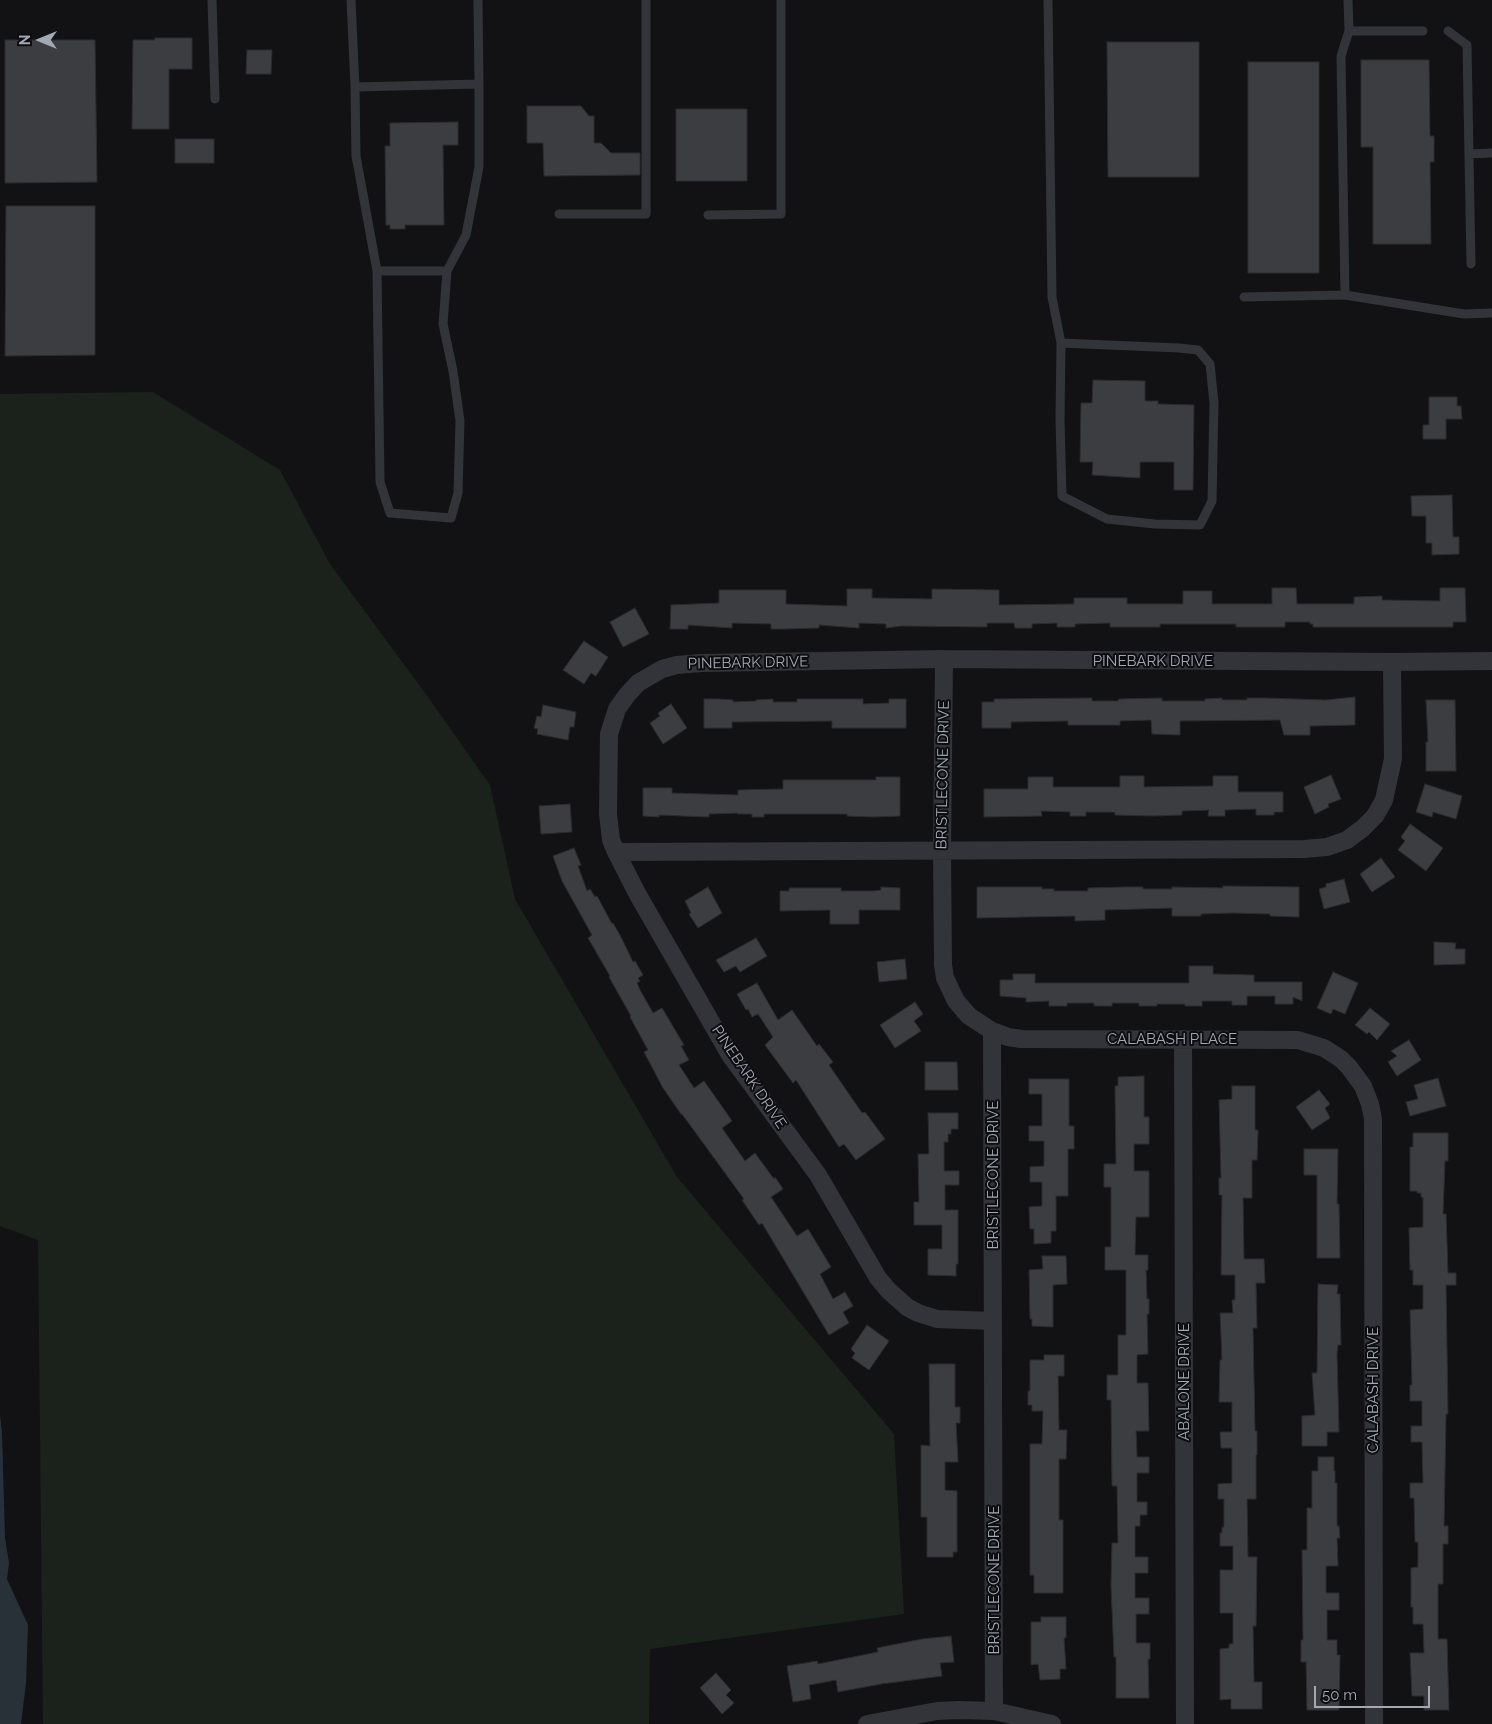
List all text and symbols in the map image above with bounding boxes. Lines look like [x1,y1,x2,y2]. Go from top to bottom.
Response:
north arrow [15,15,65,65]
text: N [17,35,33,45]
street label: PINEBARK DRIVE [1093,652,1213,670]
street label: PINEBARK DRIVE [688,653,808,673]
street label: BRISTLECONE DRIVE [933,700,953,850]
street label: PINEBARK DRIVE [708,1022,790,1132]
street label: CALABASH PLACE [1107,1030,1237,1048]
street label: BRISTLECONE DRIVE [984,1101,1002,1249]
street label: ABALONE DRIVE [1175,1323,1193,1441]
street label: CALABASH DRIVE [1364,1327,1382,1453]
street label: BRISTLECONE DRIVE [985,1506,1003,1654]
scale bar [1317,1676,1433,1708]
text: 50 m [1322,1686,1357,1704]

